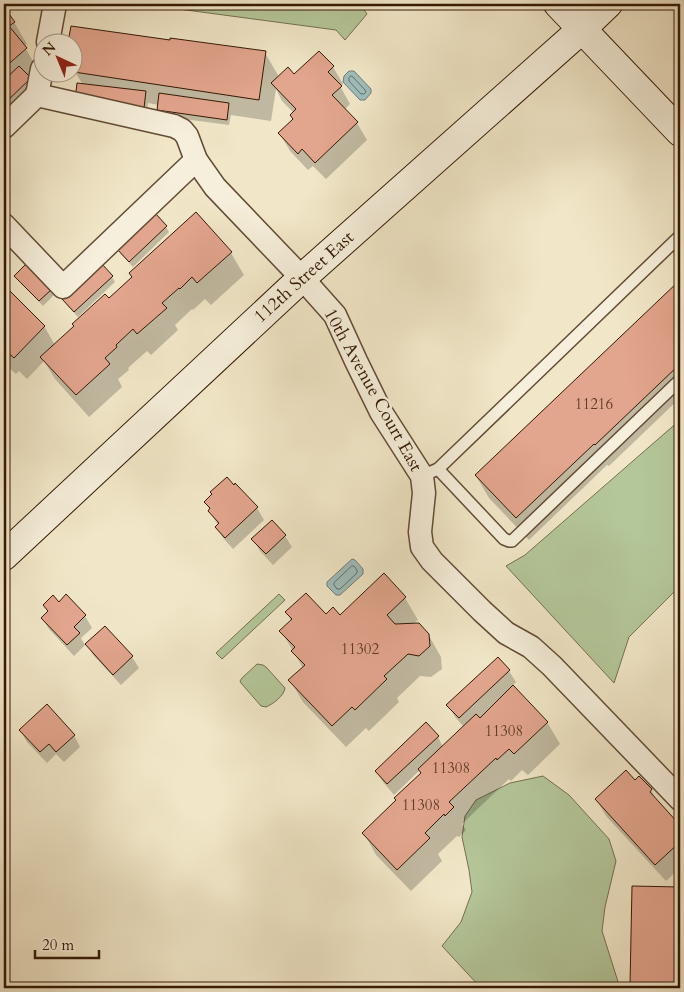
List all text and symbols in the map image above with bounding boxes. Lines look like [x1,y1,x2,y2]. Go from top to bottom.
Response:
north arrow [32,32,82,82]
text: N [38,38,60,60]
street label: 112th Street East [249,225,360,329]
street label: 10th Avenue Court East [318,304,428,476]
house number: 11216 [575,394,614,414]
house number: 11302 [341,639,380,659]
house number: 11308 [485,721,523,741]
house number: 11308 [432,758,470,778]
house number: 11308 [402,795,440,815]
scale bar [35,927,99,959]
text: 20 m [42,935,74,955]

